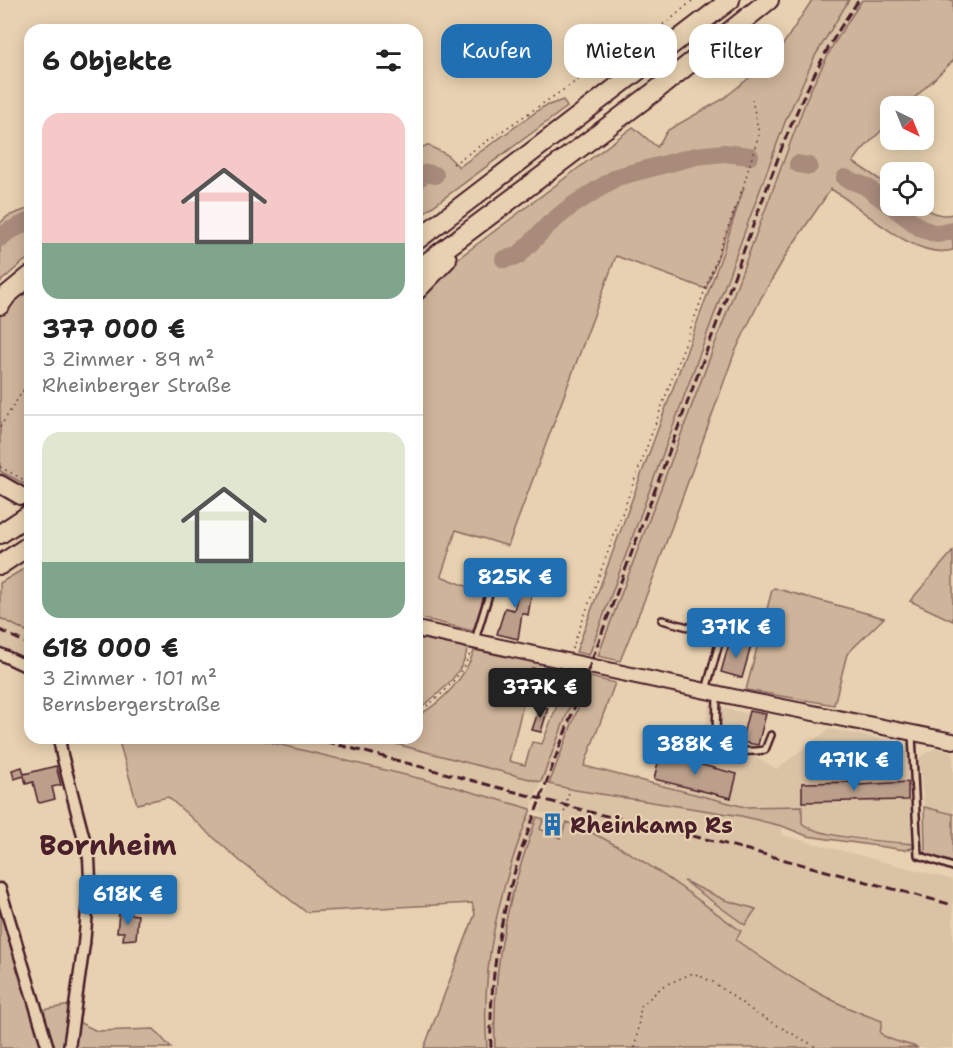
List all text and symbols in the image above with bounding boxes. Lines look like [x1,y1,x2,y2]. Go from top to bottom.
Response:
chip: Kaufen [441,24,552,78]
chip: Mieten [564,24,677,78]
chip: Filter [689,24,784,78]
text: 6 Objekte [42,43,172,78]
icon: filters [372,44,405,77]
north arrow [880,96,934,150]
map controls [880,96,934,216]
icon: home [170,152,278,260]
button: locate [880,162,934,216]
text: 377 000 € [42,311,185,346]
text: 3 Zimmer · 89 m² [42,346,214,372]
text: Rheinberger Straße [42,372,232,398]
icon: home [170,471,278,579]
pin: 825K € [466,558,564,609]
text: 825K € [478,564,552,590]
pin: 371K € [687,608,785,659]
text: 371K € [701,614,771,640]
text: 618 000 € [42,630,179,665]
text: 3 Zimmer · 101 m² [42,665,217,691]
pin: 377K € [491,668,589,719]
text: 377K € [502,674,578,700]
text: Bernsbergerstraße [42,691,221,717]
pin: 388K € [646,725,744,776]
text: 388K € [657,731,733,757]
pin: 471K € [805,741,903,792]
text: 471K € [819,747,889,773]
place label: Rheinkamp Rs [570,811,733,840]
building icon: Rheinkamp Rs [539,812,565,838]
district label: Bornheim [39,826,177,864]
pin: 618K € [79,875,177,926]
text: 618K € [93,881,163,907]

